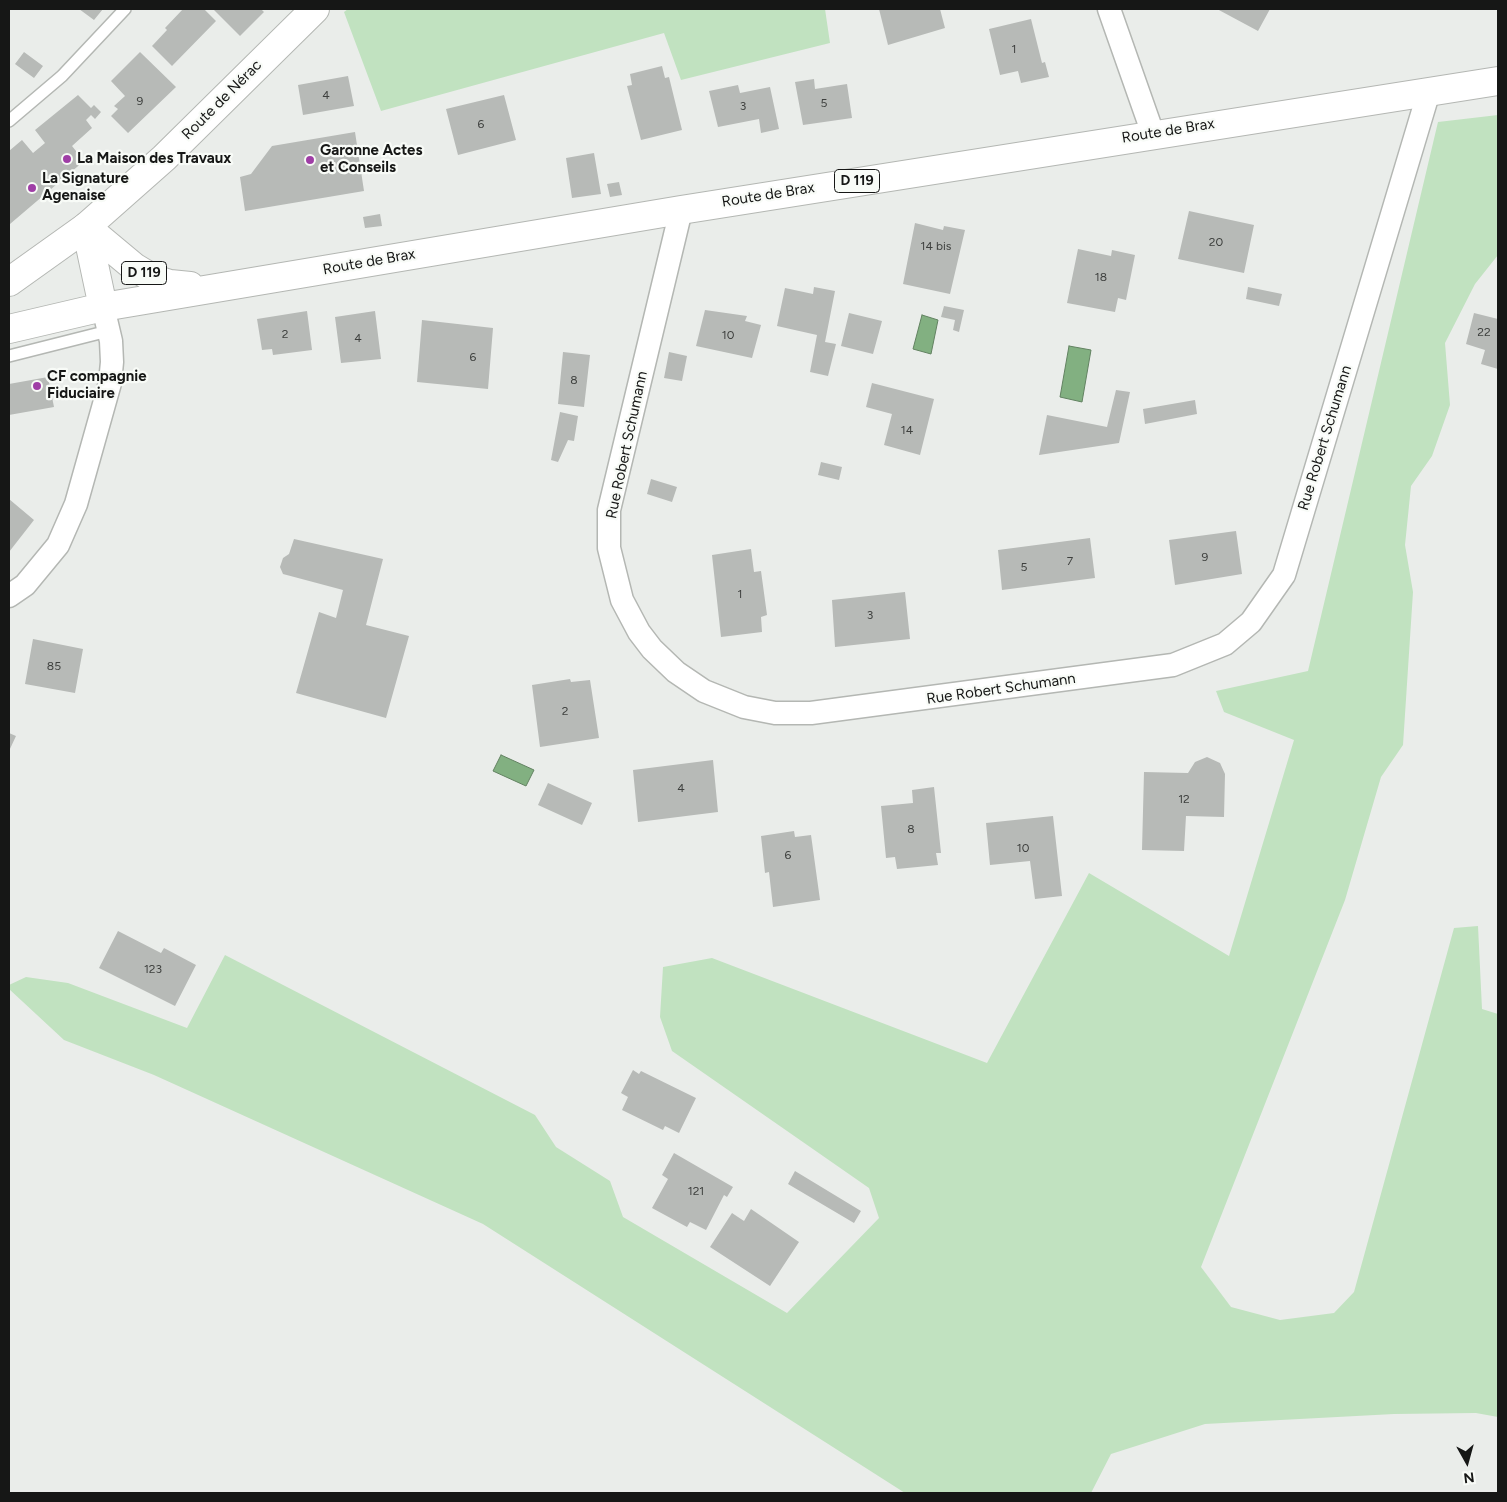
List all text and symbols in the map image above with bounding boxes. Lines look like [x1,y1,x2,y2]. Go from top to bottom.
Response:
house number: 1 [1012,42,1016,56]
street label: Route de Nérac [178,56,266,144]
house number: 4 [322,88,330,102]
house number: 9 [137,94,143,108]
house number: 5 [821,96,827,110]
house number: 3 [740,99,746,113]
street label: Route de Brax [1120,115,1216,147]
house number: 6 [478,117,484,131]
place label: Garonne Actes et Conseils [320,142,422,177]
place label: La Maison des Travaux [77,150,231,168]
marker: La Maison des Travaux [61,153,73,165]
marker: Garonne Actes et Conseils [304,154,316,166]
place label: La Signature Agenaise [42,170,129,205]
road number: D 119 [834,170,880,192]
street label: Route de Brax [720,179,816,211]
marker: La Signature Agenaise [26,182,38,194]
house number: 20 [1209,235,1223,249]
house number: 14 bis [921,239,951,253]
street label: Route de Brax [321,245,417,279]
road number: D 119 [122,262,166,284]
house number: 18 [1095,270,1107,284]
house number: 22 [1477,325,1491,339]
house number: 2 [282,327,288,341]
house number: 10 [722,328,734,342]
house number: 4 [354,331,362,345]
house number: 6 [470,350,476,364]
street label: Rue Robert Schumann [1294,363,1356,513]
place label: CF compagnie Fiduciaire [47,368,147,403]
street label: Rue Robert Schumann [603,370,651,520]
house number: 8 [570,373,578,387]
marker: CF compagnie Fiduciaire [31,380,43,392]
house number: 14 [901,423,913,437]
house number: 9 [1202,550,1208,564]
house number: 7 [1067,554,1073,568]
house number: 5 [1021,560,1027,574]
house number: 1 [738,587,742,601]
house number: 3 [867,608,873,622]
house number: 85 [47,659,61,673]
street label: Rue Robert Schumann [925,670,1077,708]
house number: 2 [562,704,568,718]
house number: 4 [677,781,685,795]
house number: 12 [1178,792,1190,806]
house number: 8 [907,822,915,836]
house number: 10 [1017,841,1029,855]
house number: 6 [785,848,791,862]
house number: 123 [144,962,162,976]
house number: 121 [688,1184,704,1198]
north arrow [1442,1437,1492,1487]
text: N [1462,1468,1475,1486]

